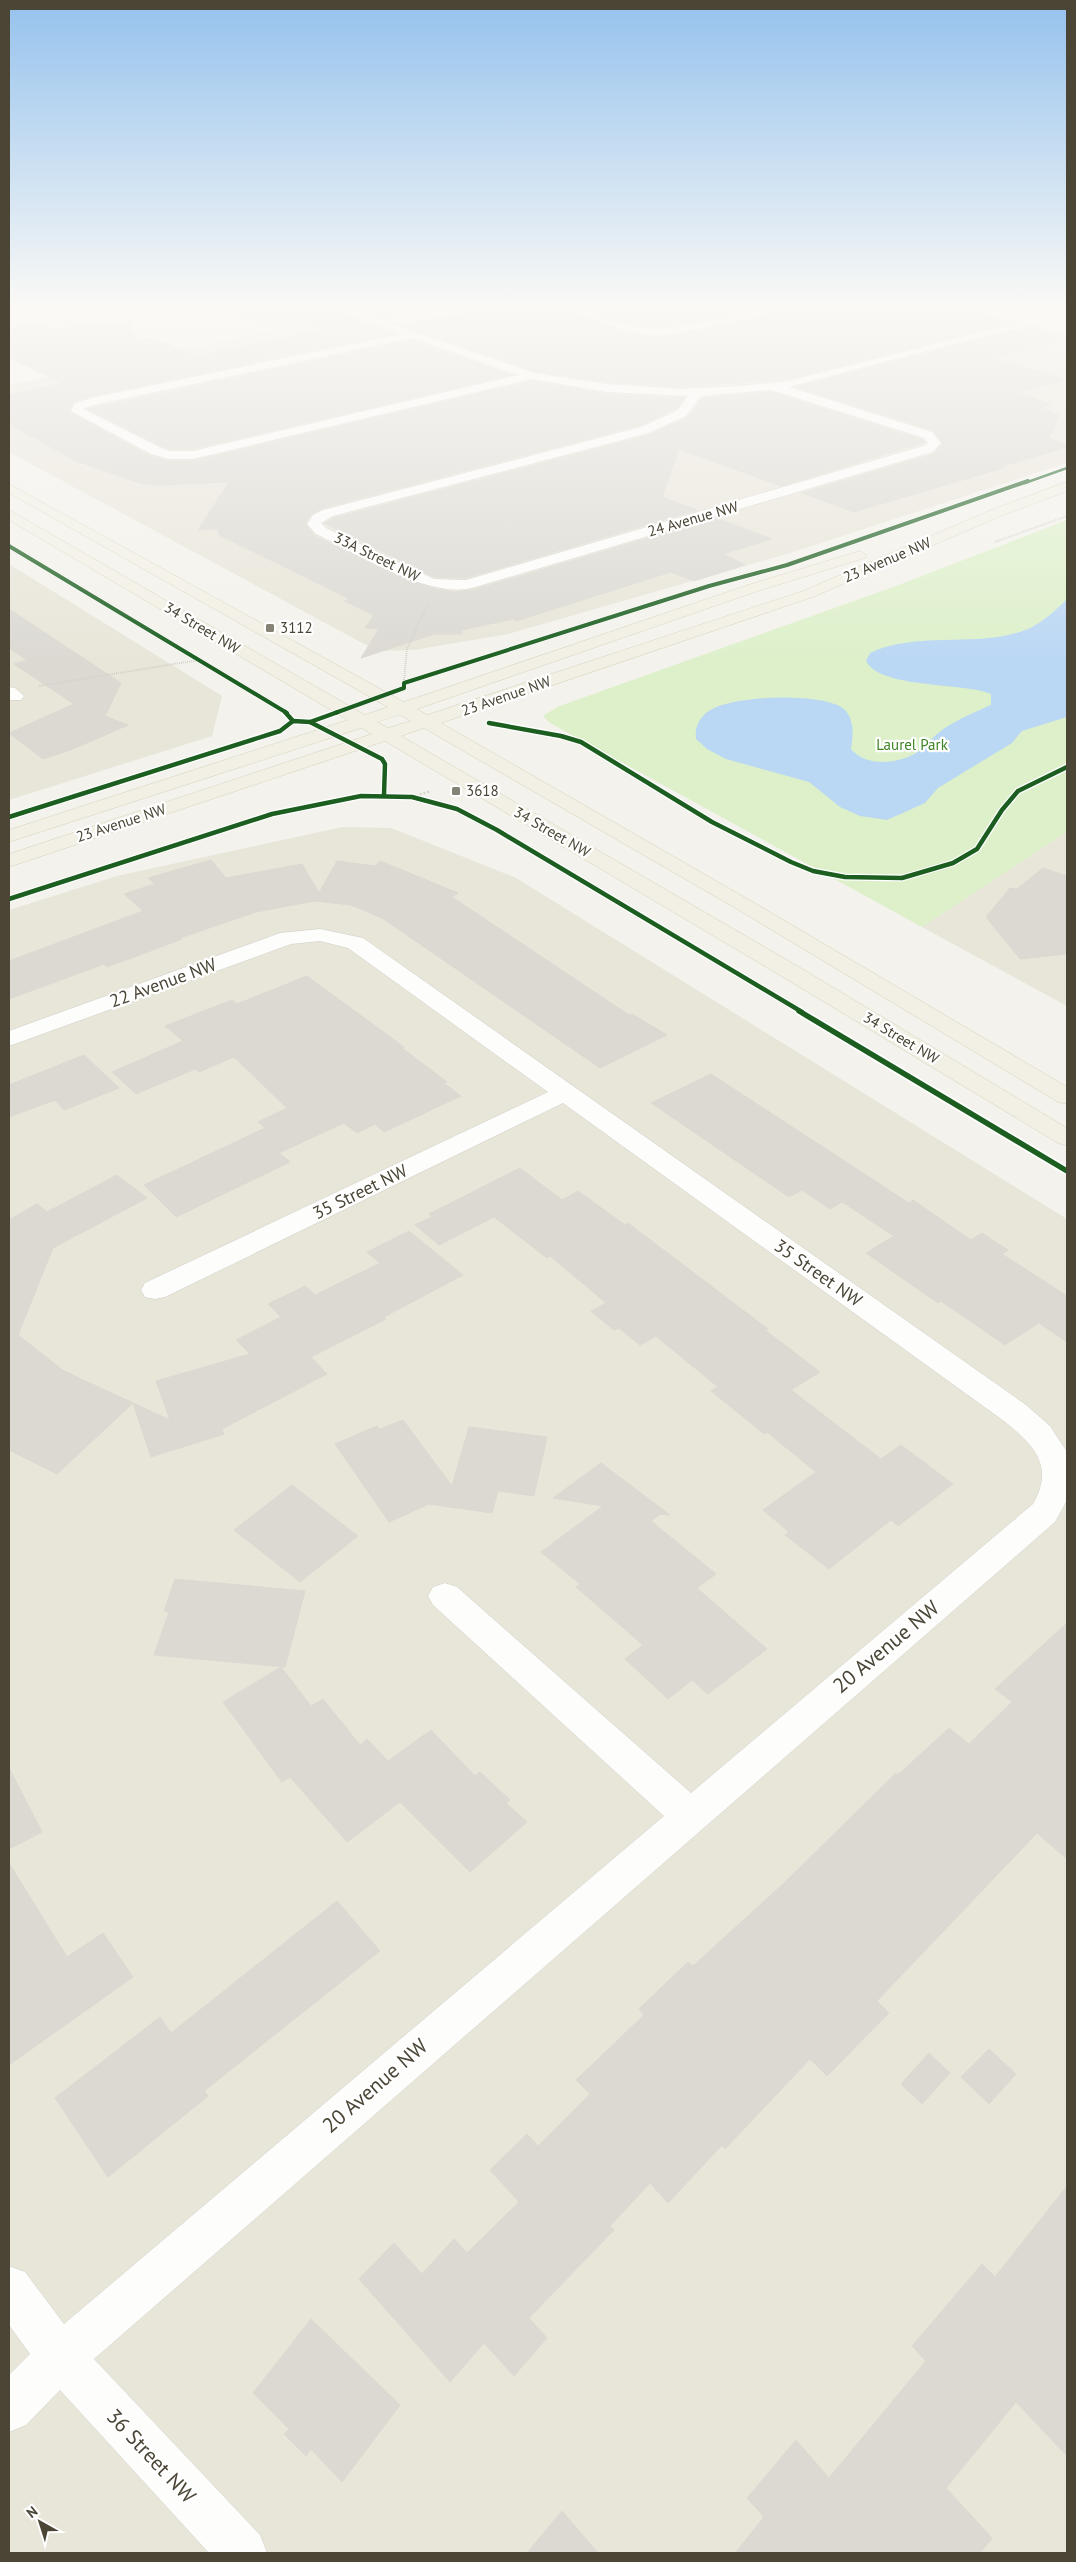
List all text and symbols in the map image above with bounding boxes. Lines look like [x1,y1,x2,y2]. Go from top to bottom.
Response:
street label: 24 Avenue NW [645,496,741,541]
street label: 33A Street NW [331,528,424,586]
street label: 23 Avenue NW [840,532,934,587]
street label: 34 Street NW [161,597,244,658]
place label: 3112 [280,618,313,637]
marker: 3112 [264,622,276,634]
street label: 23 Avenue NW [459,671,554,720]
park label: Laurel Park [876,735,949,754]
place label: 3618 [466,781,499,800]
marker: 3618 [450,785,462,797]
street label: 23 Avenue NW [74,799,169,846]
street label: 34 Street NW [511,802,594,861]
street label: 22 Avenue NW [106,953,219,1012]
street label: 34 Street NW [860,1007,943,1068]
street label: 35 Street NW [309,1159,411,1224]
street label: 35 Street NW [770,1234,867,1311]
street label: 20 Avenue NW [827,1594,945,1699]
street label: 20 Avenue NW [317,2032,433,2139]
street label: 36 Street NW [101,2403,202,2509]
north arrow [15,2497,65,2547]
text: N [23,2502,41,2522]

